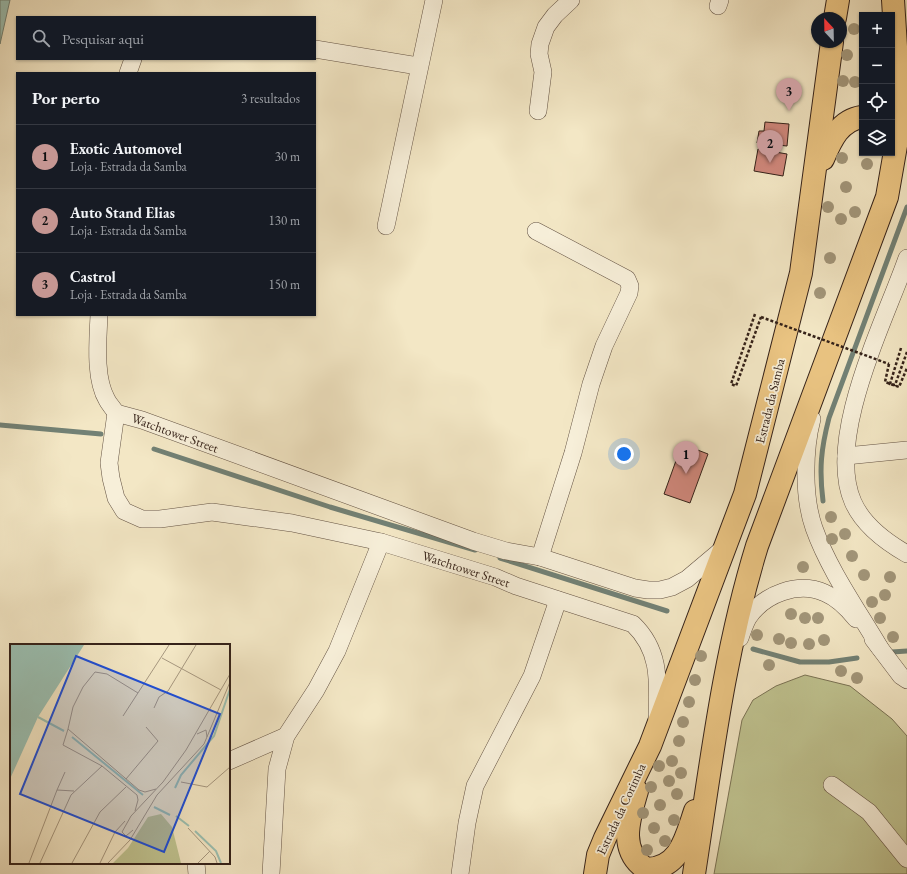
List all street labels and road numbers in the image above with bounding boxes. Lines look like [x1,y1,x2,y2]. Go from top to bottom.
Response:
street label: Estrada da Samba [751,356,789,445]
street label: Watchtower Street [129,409,221,457]
street label: Watchtower Street [420,547,512,591]
street label: Estrada da Corimba [592,760,650,857]

